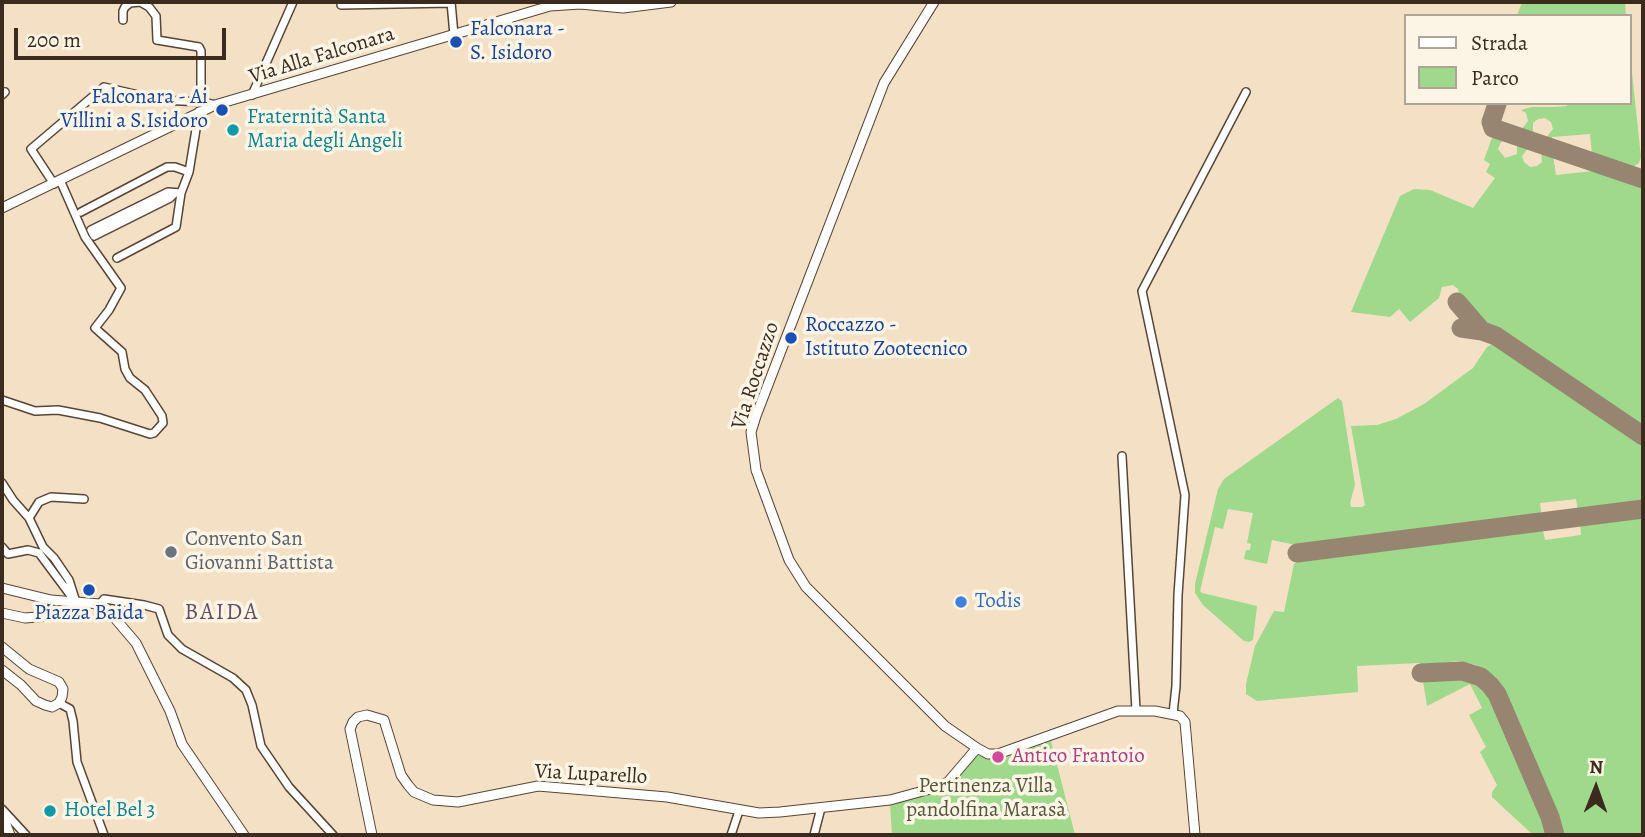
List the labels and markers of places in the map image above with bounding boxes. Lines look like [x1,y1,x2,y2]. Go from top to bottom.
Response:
place label: Falconara - S. Isidoro [470,17,565,67]
marker: Falconara - S. Isidoro [448,34,464,50]
place label: Falconara - Ai Villini a S.Isidoro [61,85,208,135]
marker: Falconara - Ai Villini a S.Isidoro [214,102,230,118]
place label: Fraternità Santa Maria degli Angeli [247,105,403,155]
marker: Fraternità Santa Maria degli Angeli [225,122,241,138]
place label: Roccazzo - Istituto Zootecnico [805,313,967,363]
marker: Roccazzo - Istituto Zootecnico [783,330,799,346]
place label: Convento San Giovanni Battista [185,527,334,577]
marker: Convento San Giovanni Battista [163,544,179,560]
marker: Piazza Baida [81,582,97,598]
place label: Todis [975,589,1021,615]
marker: Todis [953,594,969,610]
place label: Piazza Baida [34,601,144,627]
place label: Antico Frantoio [1012,744,1145,770]
marker: Antico Frantoio [990,749,1006,765]
place label: Hotel Bel 3 [64,798,155,824]
marker: Hotel Bel 3 [42,803,58,819]

